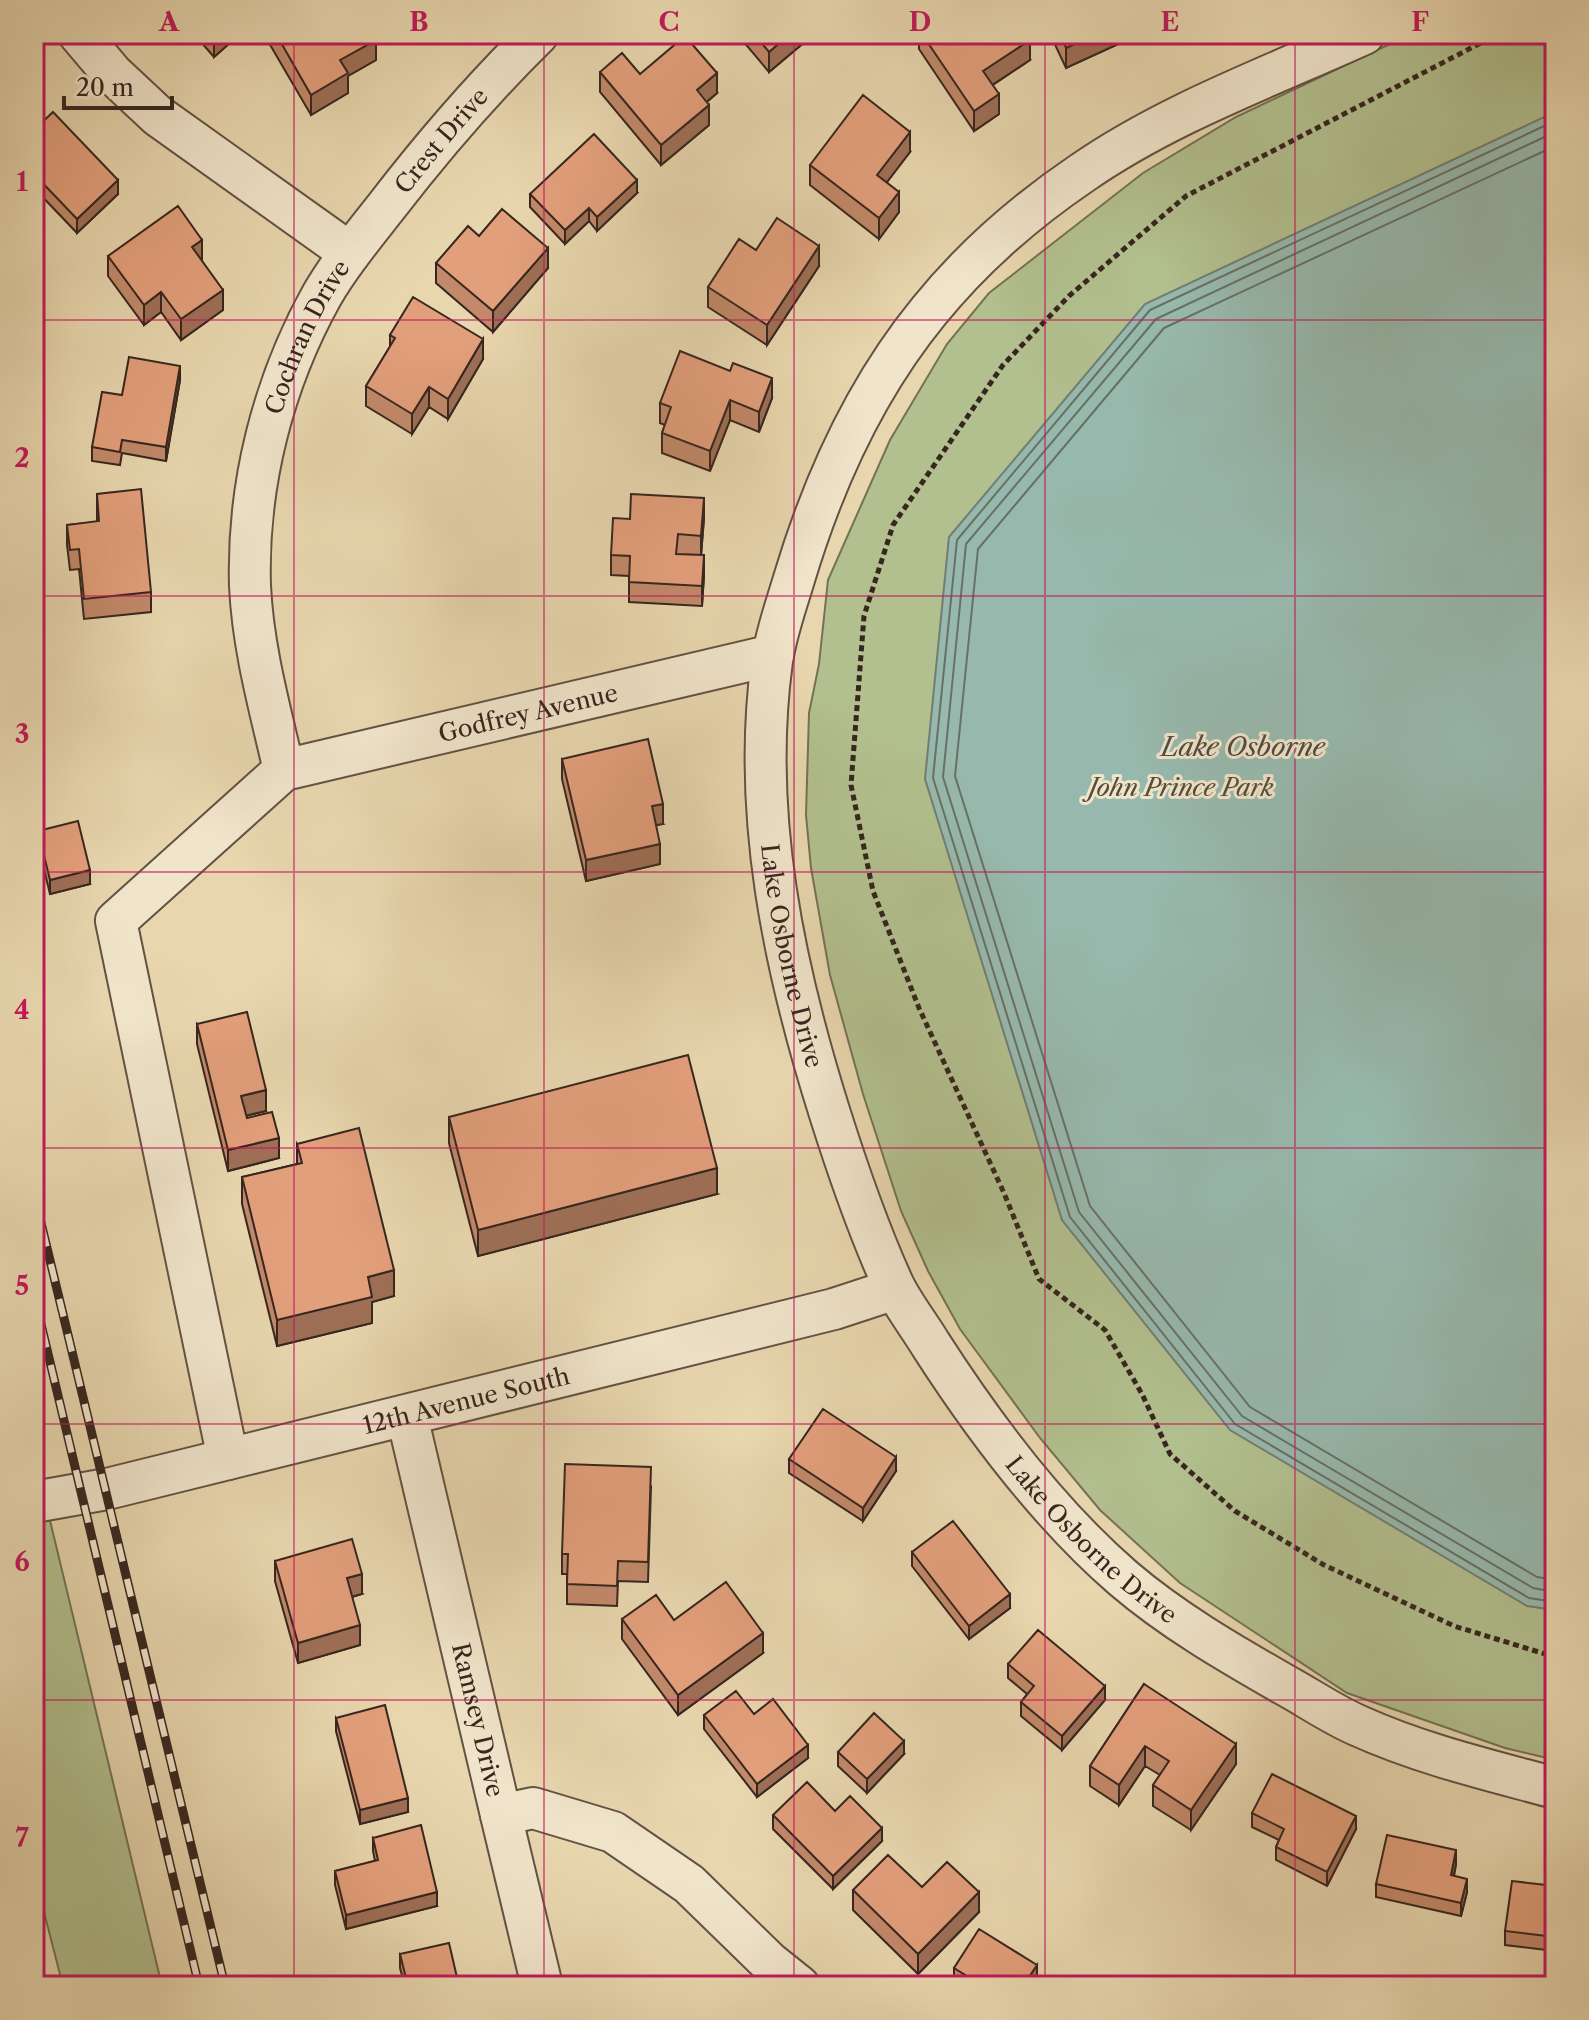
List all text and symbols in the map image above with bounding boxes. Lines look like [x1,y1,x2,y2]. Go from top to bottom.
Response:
text: A [158,6,180,38]
text: B [409,6,429,38]
text: C [659,6,679,38]
text: D [909,6,931,38]
text: E [1161,6,1179,38]
text: F [1411,6,1429,38]
scale bar [64,60,172,110]
text: 20 m [76,73,134,102]
street label: Crest Drive [388,81,494,199]
text: 1 [16,166,28,198]
street label: Cochran Drive [259,254,355,418]
text: 2 [14,442,30,474]
street label: Godfrey Avenue [435,678,621,748]
text: 3 [15,718,29,750]
water label: Lake Osborne [1159,731,1326,763]
park label: John Prince Park [1081,773,1274,802]
street label: Lake Osborne Drive [756,842,830,1071]
text: 4 [14,994,30,1026]
text: 5 [15,1270,29,1302]
street label: 12th Avenue South [360,1361,572,1440]
street label: Lake Osborne Drive [1000,1450,1183,1629]
text: 6 [14,1546,30,1578]
street label: Ramsey Drive [446,1640,511,1800]
text: 7 [15,1822,29,1854]

